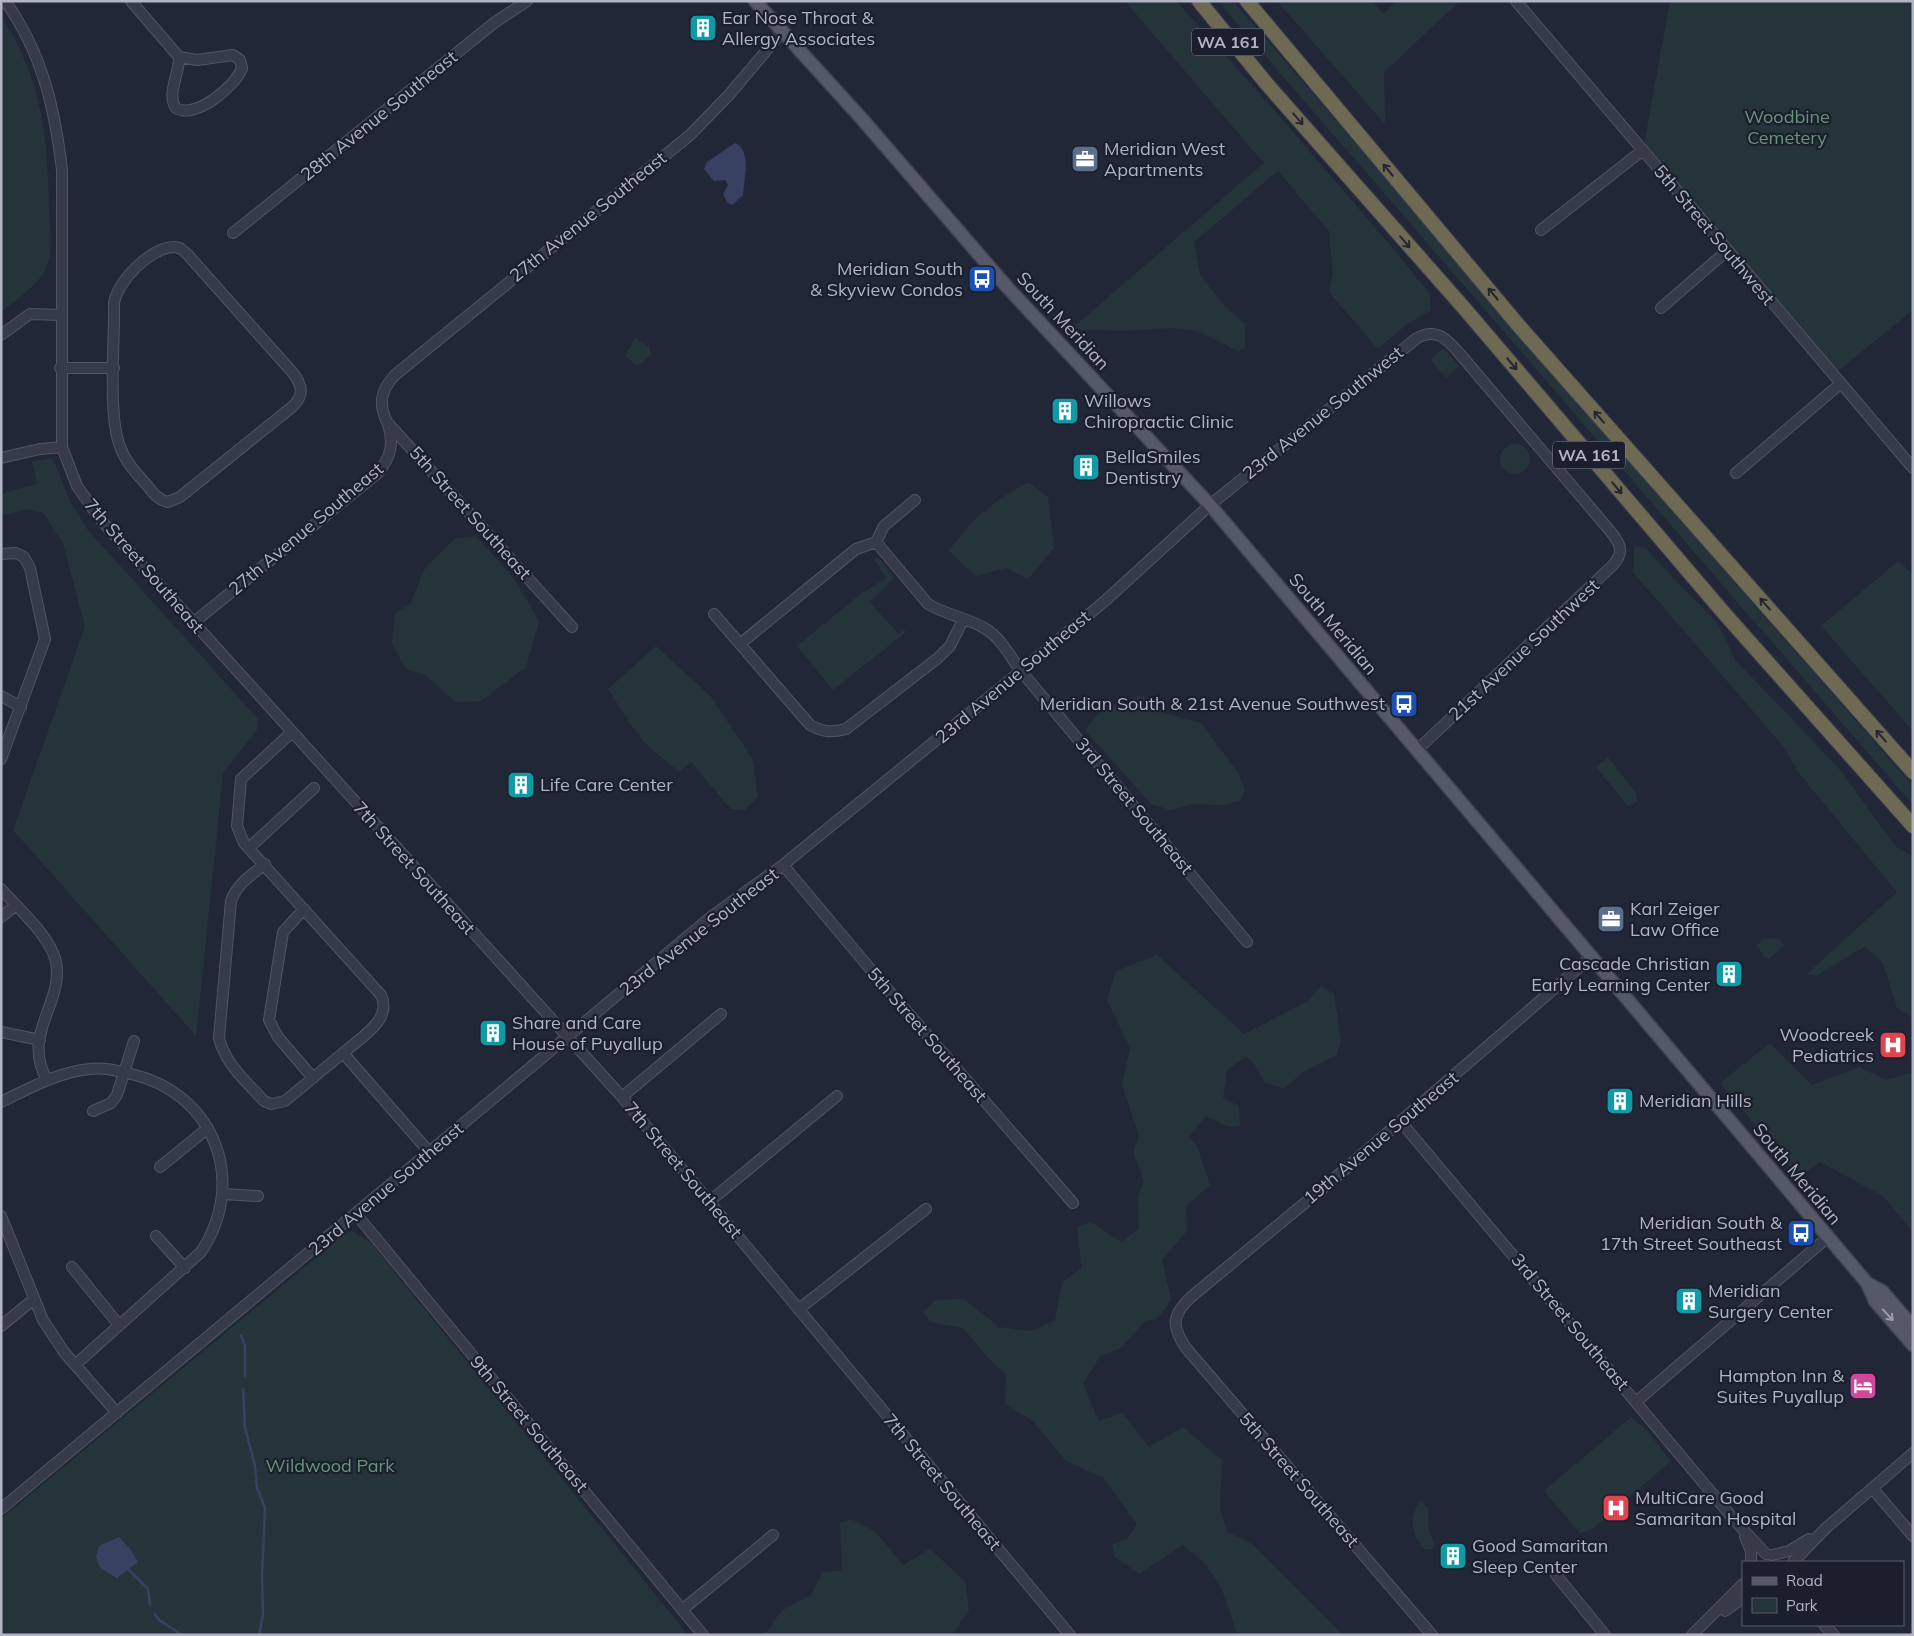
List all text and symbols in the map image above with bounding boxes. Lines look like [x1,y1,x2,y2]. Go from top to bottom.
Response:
place label: Ear Nose Throat & Allergy Associates [722,6,875,50]
building icon: Ear Nose Throat & Allergy Associates [688,13,718,43]
road number: WA 161 [1192,28,1264,56]
street label: 28th Avenue Southeast [296,45,462,186]
park label: Woodbine Cemetery [1744,105,1830,149]
one-way arrow [1293,113,1304,126]
place label: Meridian West Apartments [1104,137,1225,181]
office icon: Meridian West Apartments [1070,144,1100,174]
street label: 27th Avenue Southeast [505,146,671,287]
street label: 5th Street Southwest [1649,160,1780,309]
one-way arrow [1383,164,1394,177]
one-way arrow [1400,235,1411,248]
place label: Meridian South & Skyview Condos [810,257,963,301]
bus stop icon: Meridian South & Skyview Condos [967,264,997,294]
street label: South Meridian [1012,267,1115,375]
one-way arrow [1487,288,1498,301]
street label: 23rd Avenue Southwest [1238,341,1408,484]
one-way arrow [1506,358,1517,371]
place label: Willows Chiropractic Clinic [1084,389,1234,433]
building icon: Willows Chiropractic Clinic [1050,396,1080,426]
one-way arrow [1593,410,1605,423]
street label: 5th Street Southeast [405,441,536,584]
road number: WA 161 [1553,442,1625,468]
place label: BellaSmiles Dentistry [1105,445,1201,489]
building icon: BellaSmiles Dentistry [1071,452,1101,482]
street label: 27th Avenue Southeast [224,457,388,600]
one-way arrow [1612,481,1623,494]
street label: 7th Street Southeast [80,493,209,638]
street label: South Meridian [1284,568,1383,679]
street label: 21st Avenue Southwest [1443,574,1604,726]
one-way arrow [1759,598,1770,611]
street label: 23rd Avenue Southeast [930,605,1095,748]
bus stop icon: Meridian South & 21st Avenue Southwest [1389,689,1419,719]
place label: Meridian South & 21st Avenue Southwest [1040,692,1385,715]
one-way arrow [1875,729,1886,742]
street label: 3rd Street Southeast [1070,733,1198,879]
building icon: Life Care Center [506,770,536,800]
place label: Life Care Center [540,773,673,796]
street label: 7th Street Southeast [349,796,480,939]
street label: 23rd Avenue Southeast [615,862,783,1001]
place label: Karl Zeiger Law Office [1630,897,1720,941]
office icon: Karl Zeiger Law Office [1596,904,1626,934]
place label: Cascade Christian Early Learning Center [1531,952,1710,996]
building icon: Cascade Christian Early Learning Center [1714,959,1744,989]
street label: 5th Street Southeast [863,962,992,1107]
place label: Share and Care House of Puyallup [512,1011,663,1055]
building icon: Share and Care House of Puyallup [478,1018,508,1048]
place label: Woodcreek Pediatrics [1780,1023,1875,1067]
hospital icon: Woodcreek Pediatrics [1878,1030,1908,1060]
street label: 19th Avenue Southeast [1299,1066,1463,1209]
building icon: Meridian Hills [1605,1086,1635,1116]
place label: Meridian Hills [1639,1089,1752,1112]
street label: 7th Street Southeast [620,1097,747,1243]
street label: 23rd Avenue Southeast [303,1117,468,1260]
street label: South Meridian [1748,1118,1847,1229]
place label: Meridian South & 17th Street Southeast [1600,1211,1783,1255]
bus stop icon: Meridian South & 17th Street Southeast [1786,1218,1816,1248]
street label: 3rd Street Southeast [1506,1249,1634,1395]
place label: Meridian Surgery Center [1708,1279,1833,1323]
building icon: Meridian Surgery Center [1674,1286,1704,1316]
one-way arrow [1882,1309,1894,1322]
street label: 9th Street Southeast [466,1351,593,1497]
place label: Hampton Inn & Suites Puyallup [1717,1364,1845,1408]
hotel icon: Hampton Inn & Suites Puyallup [1848,1371,1878,1401]
street label: 5th Street Southeast [1235,1407,1364,1552]
street label: 7th Street Southeast [879,1409,1006,1555]
park label: Wildwood Park [266,1454,395,1477]
place label: MultiCare Good Samaritan Hospital [1635,1486,1796,1530]
hospital icon: MultiCare Good Samaritan Hospital [1601,1493,1631,1523]
place label: Good Samaritan Sleep Center [1472,1534,1608,1578]
building icon: Good Samaritan Sleep Center [1438,1541,1468,1571]
legend [1742,1561,1904,1626]
text: Road [1786,1571,1823,1590]
text: Park [1786,1596,1818,1615]

